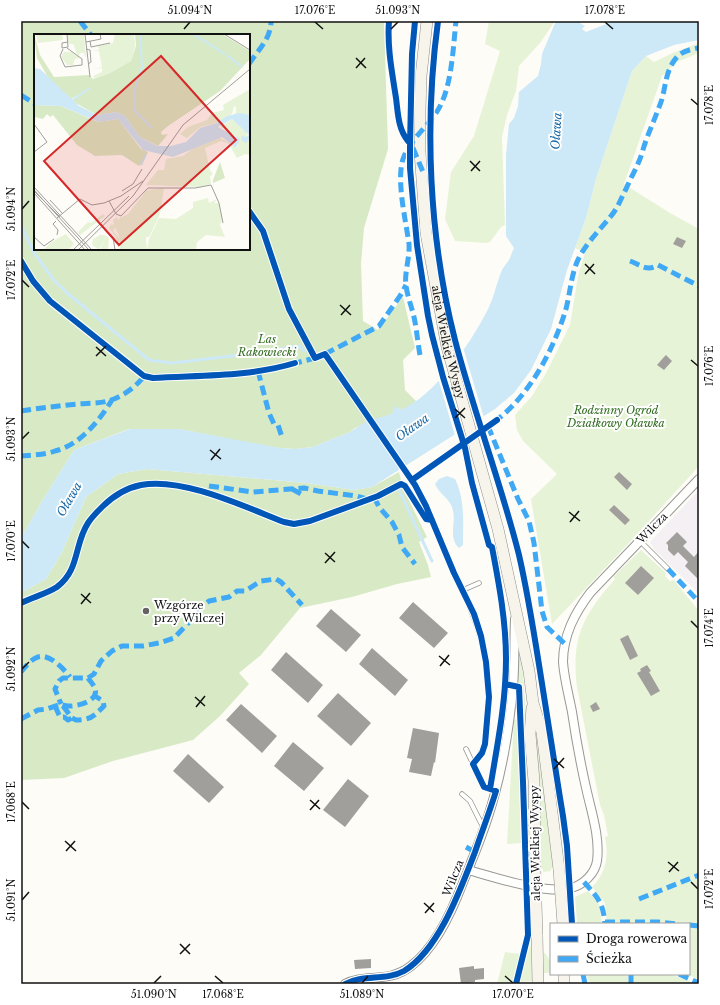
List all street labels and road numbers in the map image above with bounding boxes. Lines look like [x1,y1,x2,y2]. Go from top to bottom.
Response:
street label: aleja Wielkiej Wyspy [429,284,468,401]
street label: Wilcza [633,509,671,547]
street label: aleja Wielkiej Wyspy [527,785,543,901]
street label: Wilcza [439,857,467,899]

